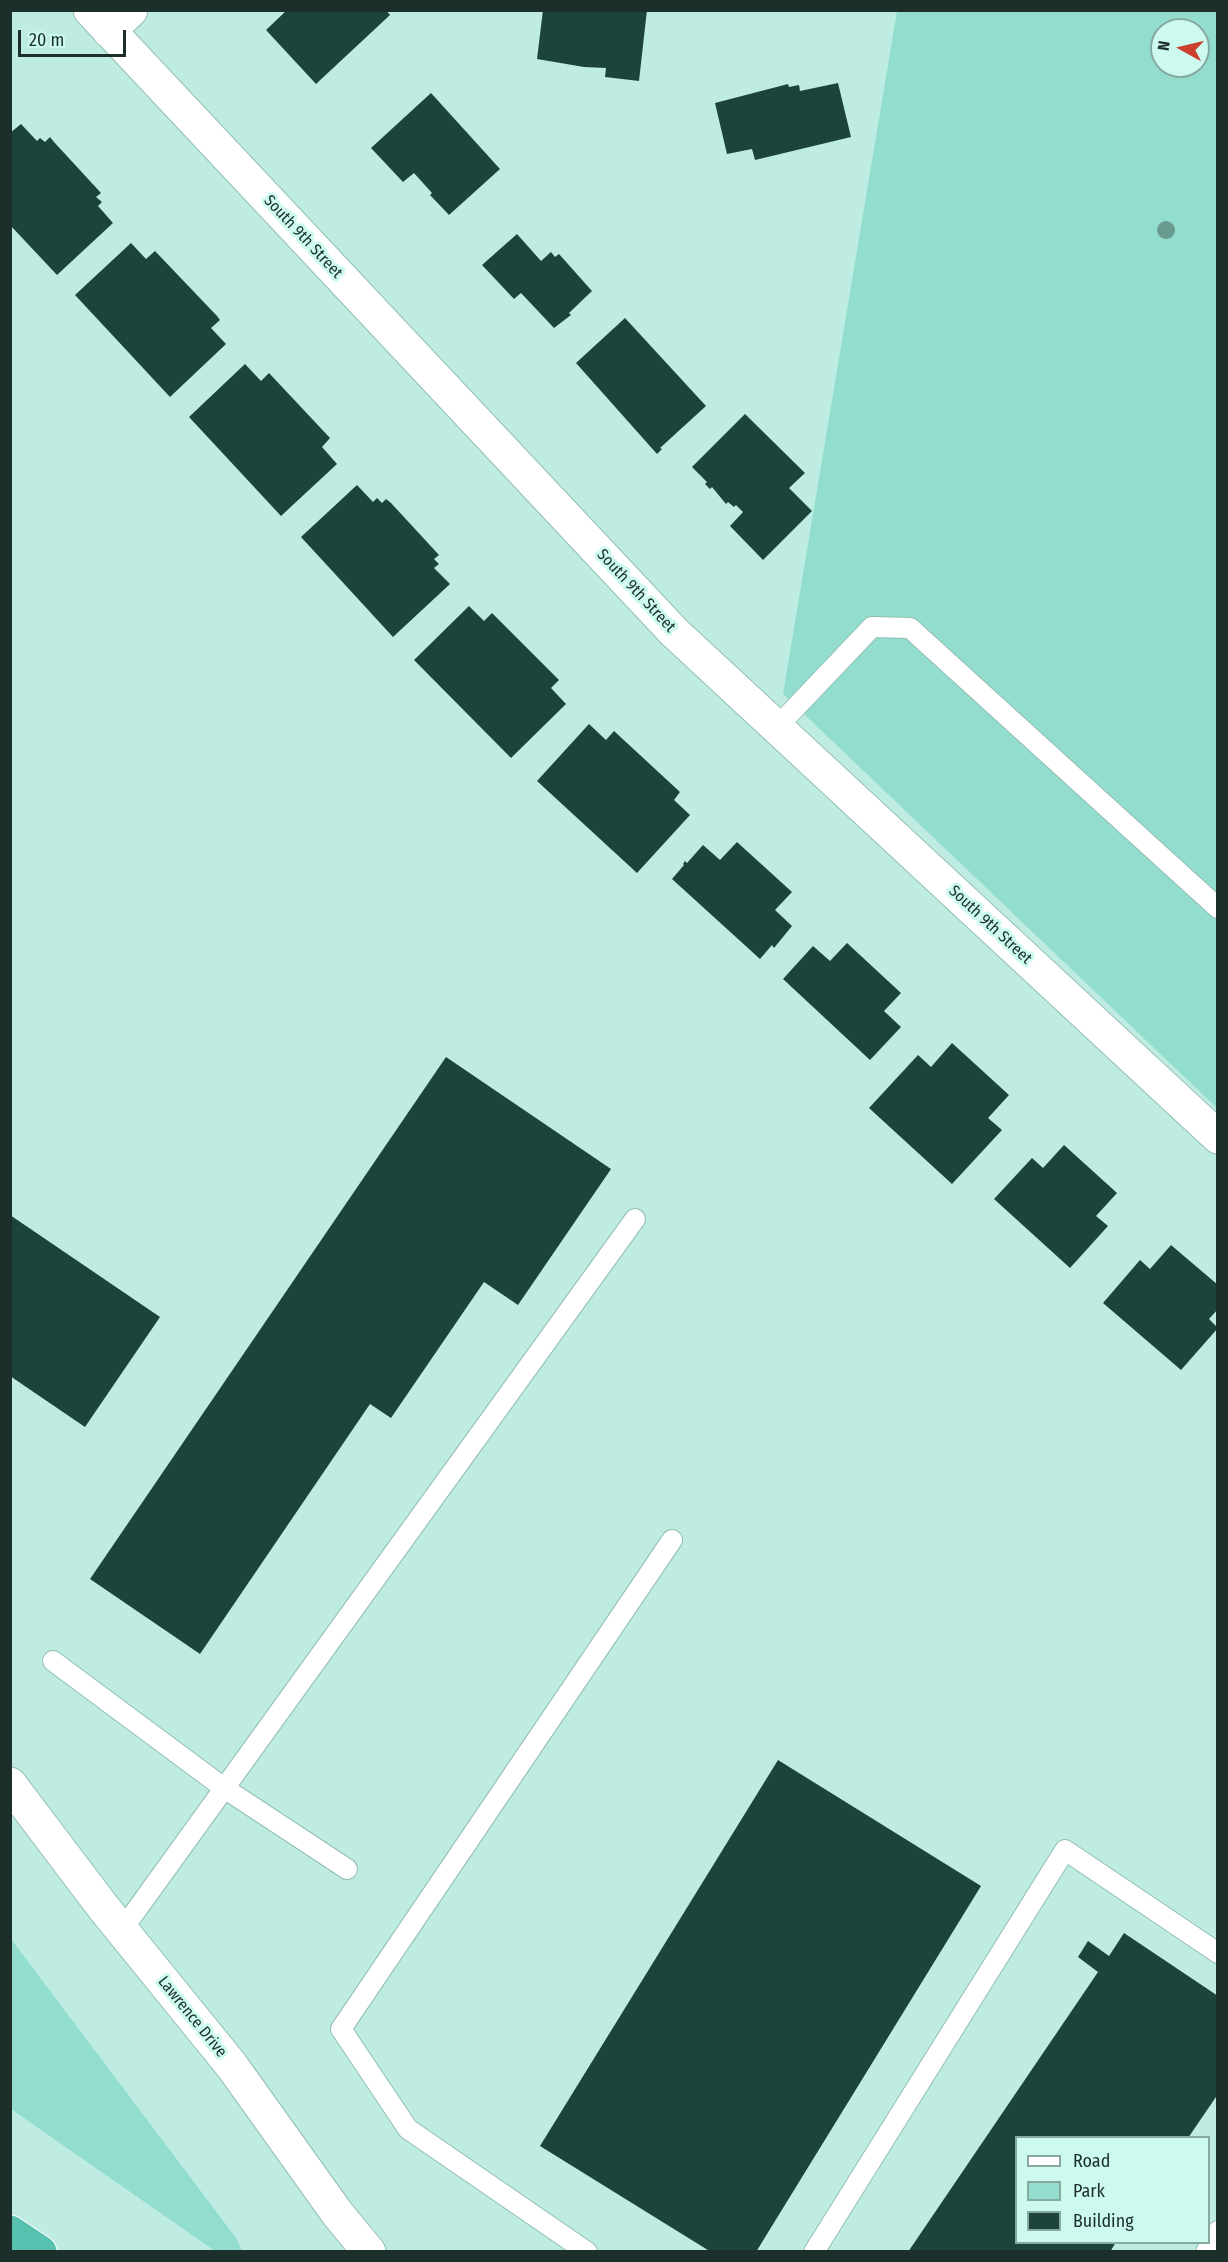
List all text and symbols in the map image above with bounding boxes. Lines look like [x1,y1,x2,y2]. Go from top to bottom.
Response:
scale bar [21,18,129,56]
north arrow [1150,18,1210,78]
text: 20 m [29,29,64,51]
text: N [1154,40,1174,52]
street label: South 9th Street [260,191,346,283]
street label: South 9th Street [593,545,679,637]
street label: South 9th Street [944,882,1036,968]
street label: Lawrence Drive [153,1973,231,2061]
legend [1015,2136,1210,2244]
text: Road [1073,2150,1110,2172]
text: Park [1073,2180,1105,2202]
text: Building [1073,2210,1134,2232]

